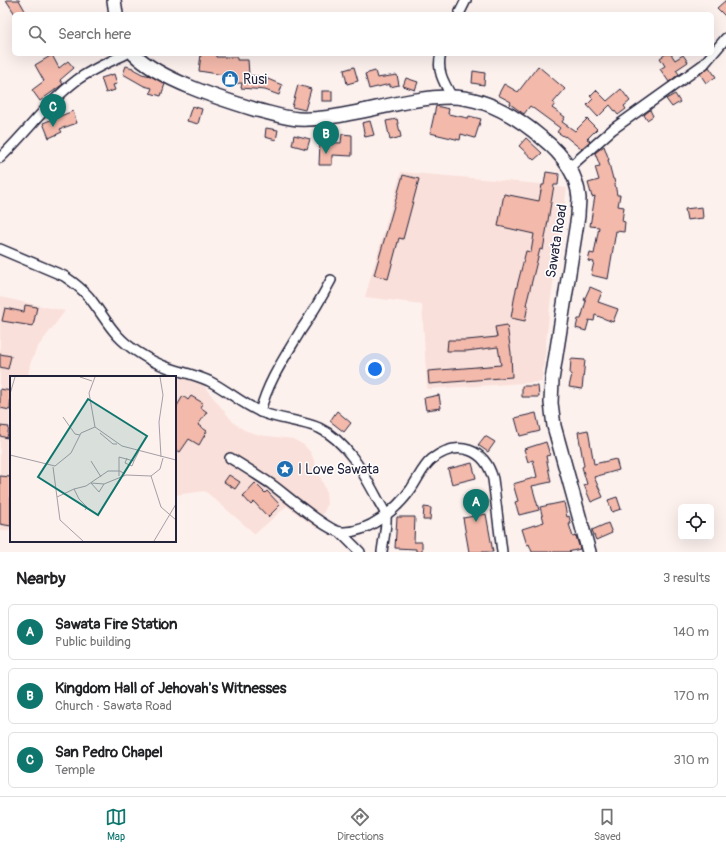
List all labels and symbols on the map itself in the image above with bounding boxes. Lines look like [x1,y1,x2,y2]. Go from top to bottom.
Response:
shop icon: Rusi [220,69,240,89]
place label: Rusi [243,71,267,88]
pin: C [40,94,66,127]
pin: B [313,121,339,154]
street label: Sawata Road [542,203,571,279]
your location [365,359,385,379]
inset map [10,376,176,542]
place icon: I Love Sawata [275,459,295,479]
place label: I Love Sawata [298,461,379,478]
pin: A [463,489,489,522]

